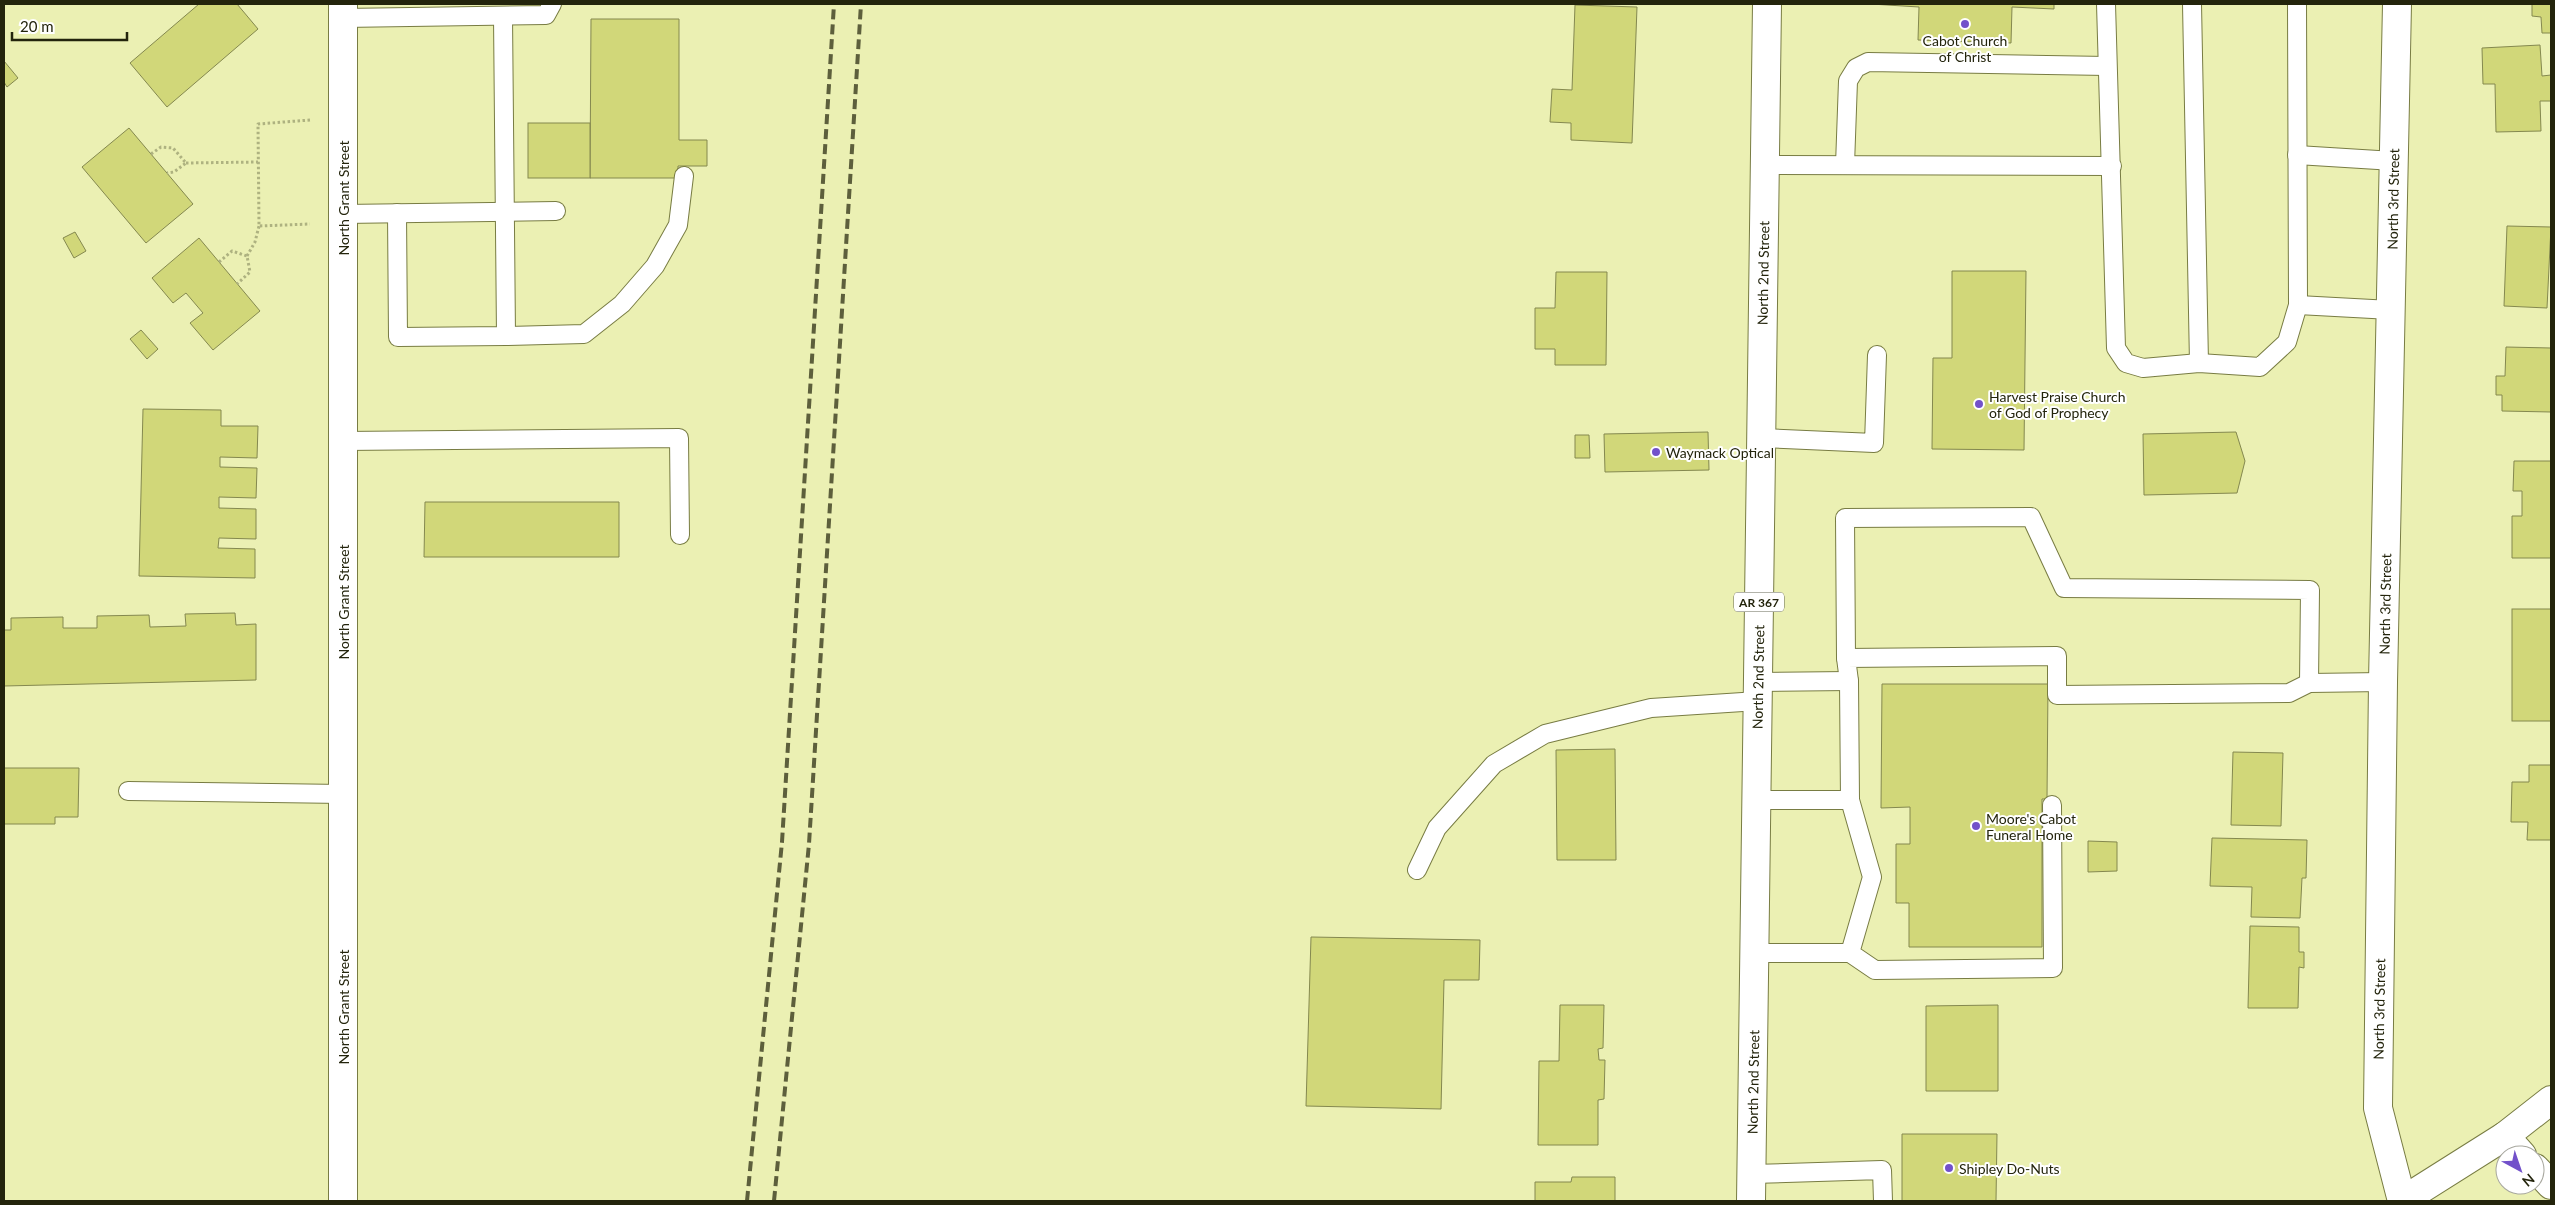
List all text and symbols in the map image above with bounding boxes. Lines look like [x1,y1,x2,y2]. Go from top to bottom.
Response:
scale bar [12,10,128,42]
text: 20 m [20,17,54,35]
marker: Cabot Church of Christ [1959,18,1971,30]
place label: Cabot Church of Christ [1923,32,2007,65]
street label: North Grant Street [335,140,352,256]
street label: North 3rd Street [2384,148,2402,250]
street label: North 2nd Street [1754,221,1772,325]
place label: Harvest Praise Church of God of Prophecy [1989,388,2126,421]
marker: Harvest Praise Church of God of Prophecy [1973,398,1985,410]
place label: Waymack Optical [1666,444,1774,461]
marker: Waymack Optical [1650,446,1662,458]
street label: North Grant Street [335,544,352,660]
street label: North 3rd Street [2376,553,2394,655]
road number: AR 367 [1734,592,1784,612]
street label: North 2nd Street [1749,625,1767,729]
place label: Moore's Cabot Funeral Home [1986,810,2076,843]
marker: Moore's Cabot Funeral Home [1970,820,1982,832]
street label: North Grant Street [335,949,352,1065]
street label: North 3rd Street [2370,958,2388,1060]
street label: North 2nd Street [1744,1030,1762,1134]
north arrow [2495,1145,2545,1195]
place label: Shipley Do-Nuts [1959,1160,2060,1177]
marker: Shipley Do-Nuts [1943,1162,1955,1174]
text: N [2519,1170,2538,1190]

